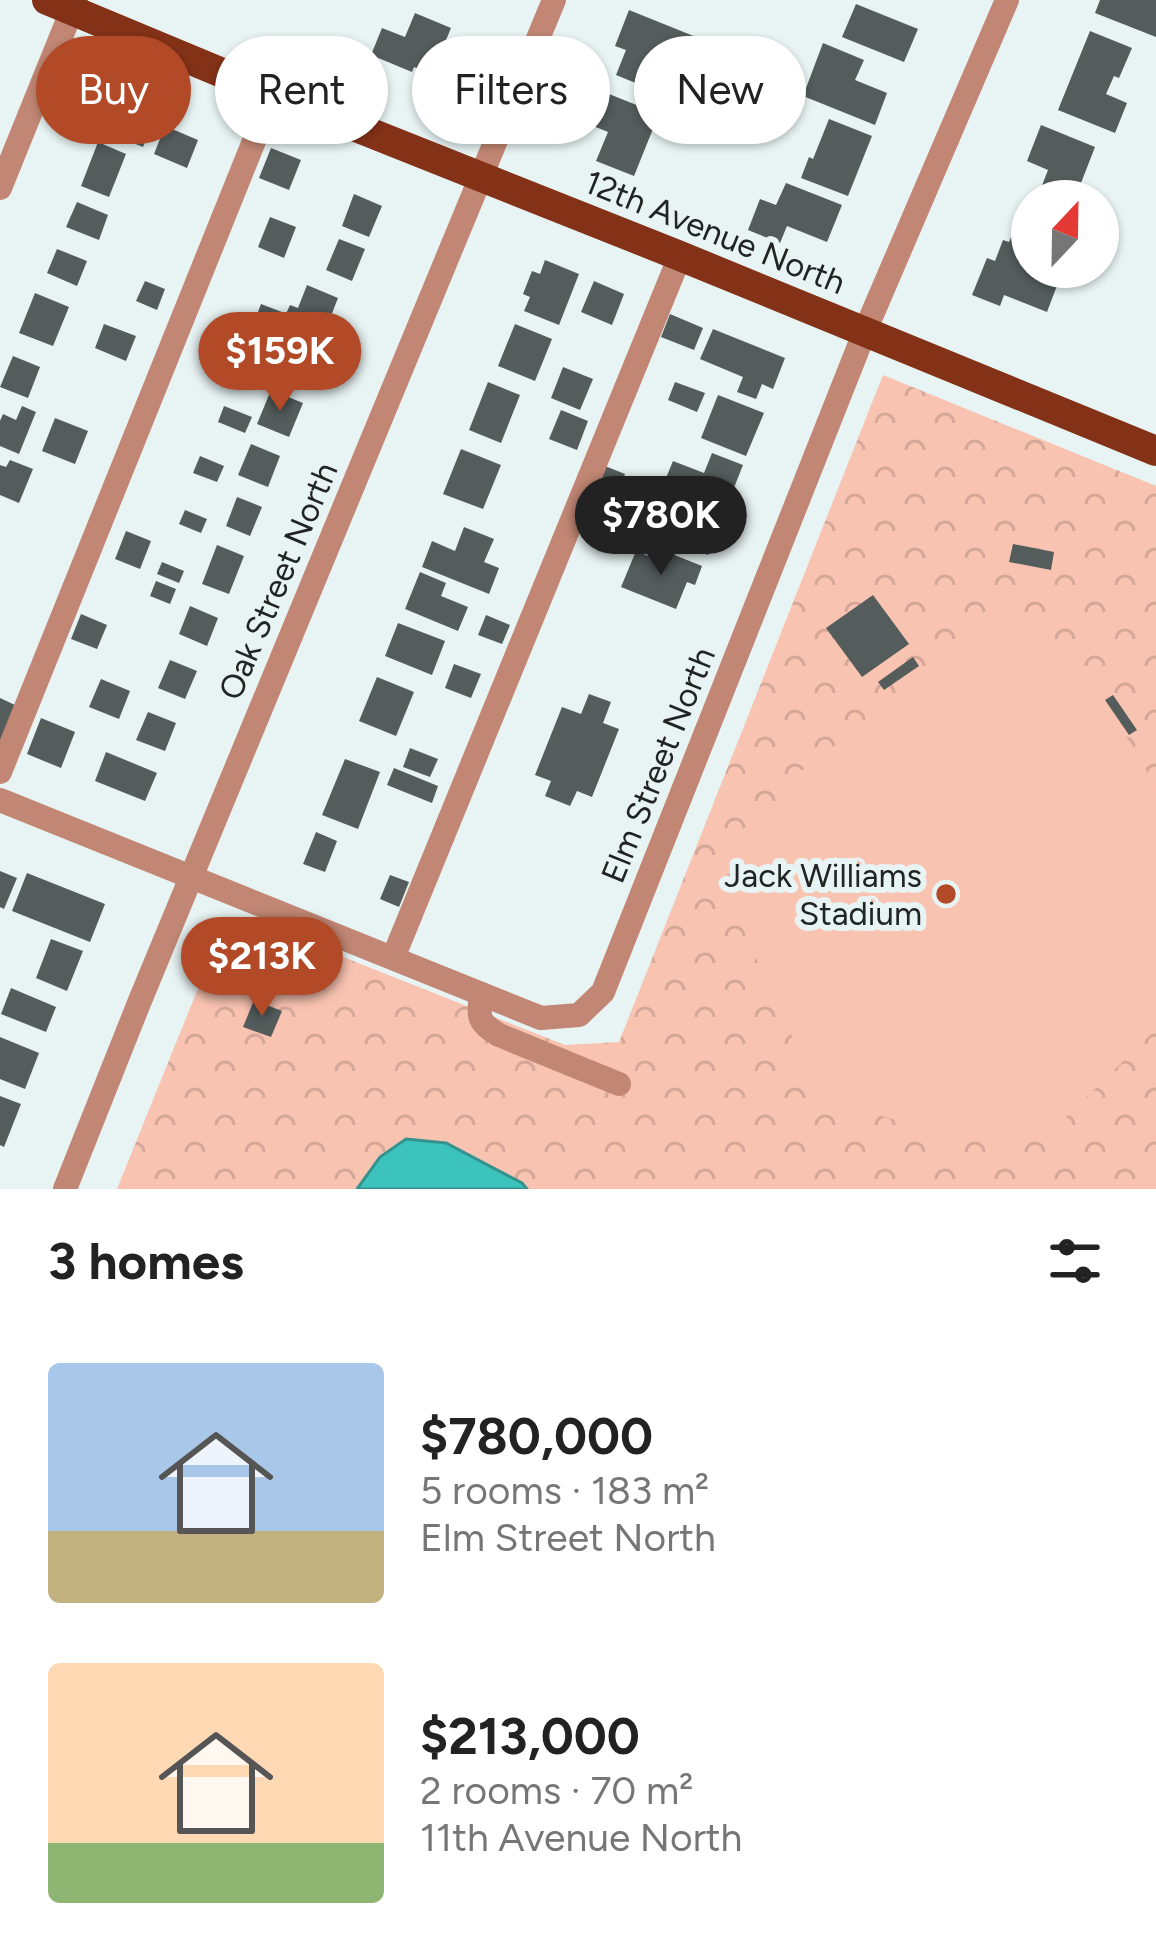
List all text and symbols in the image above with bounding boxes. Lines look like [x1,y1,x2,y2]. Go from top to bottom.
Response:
chip: Buy [36,36,191,144]
chip: Rent [215,36,388,144]
chip: Filters [412,36,610,144]
chip: New [634,36,806,144]
street label: 12th Avenue North [579,162,851,302]
north arrow [1011,180,1119,288]
map controls [1011,180,1119,288]
pin: $159K [196,312,364,414]
text: $159K [225,327,335,374]
street label: Oak Street North [210,457,346,705]
pin: $780K [577,476,745,578]
text: $780K [602,491,720,538]
street label: Elm Street North [593,642,723,888]
place label: Jack Williams Stadium [724,856,922,933]
marker: Jack Williams Stadium [933,881,959,907]
pin: $213K [178,917,346,1019]
text: $213K [208,932,316,979]
icon: filters [1042,1228,1108,1294]
text: 3 homes [48,1231,244,1292]
text: $780,000 [420,1406,653,1467]
icon: home [144,1411,288,1555]
text: 5 rooms · 183 m² [420,1467,709,1514]
text: Elm Street North [420,1514,716,1561]
text: $213,000 [420,1706,640,1767]
icon: home [144,1711,288,1855]
text: 2 rooms · 70 m² [420,1767,693,1814]
text: 11th Avenue North [420,1814,742,1861]

